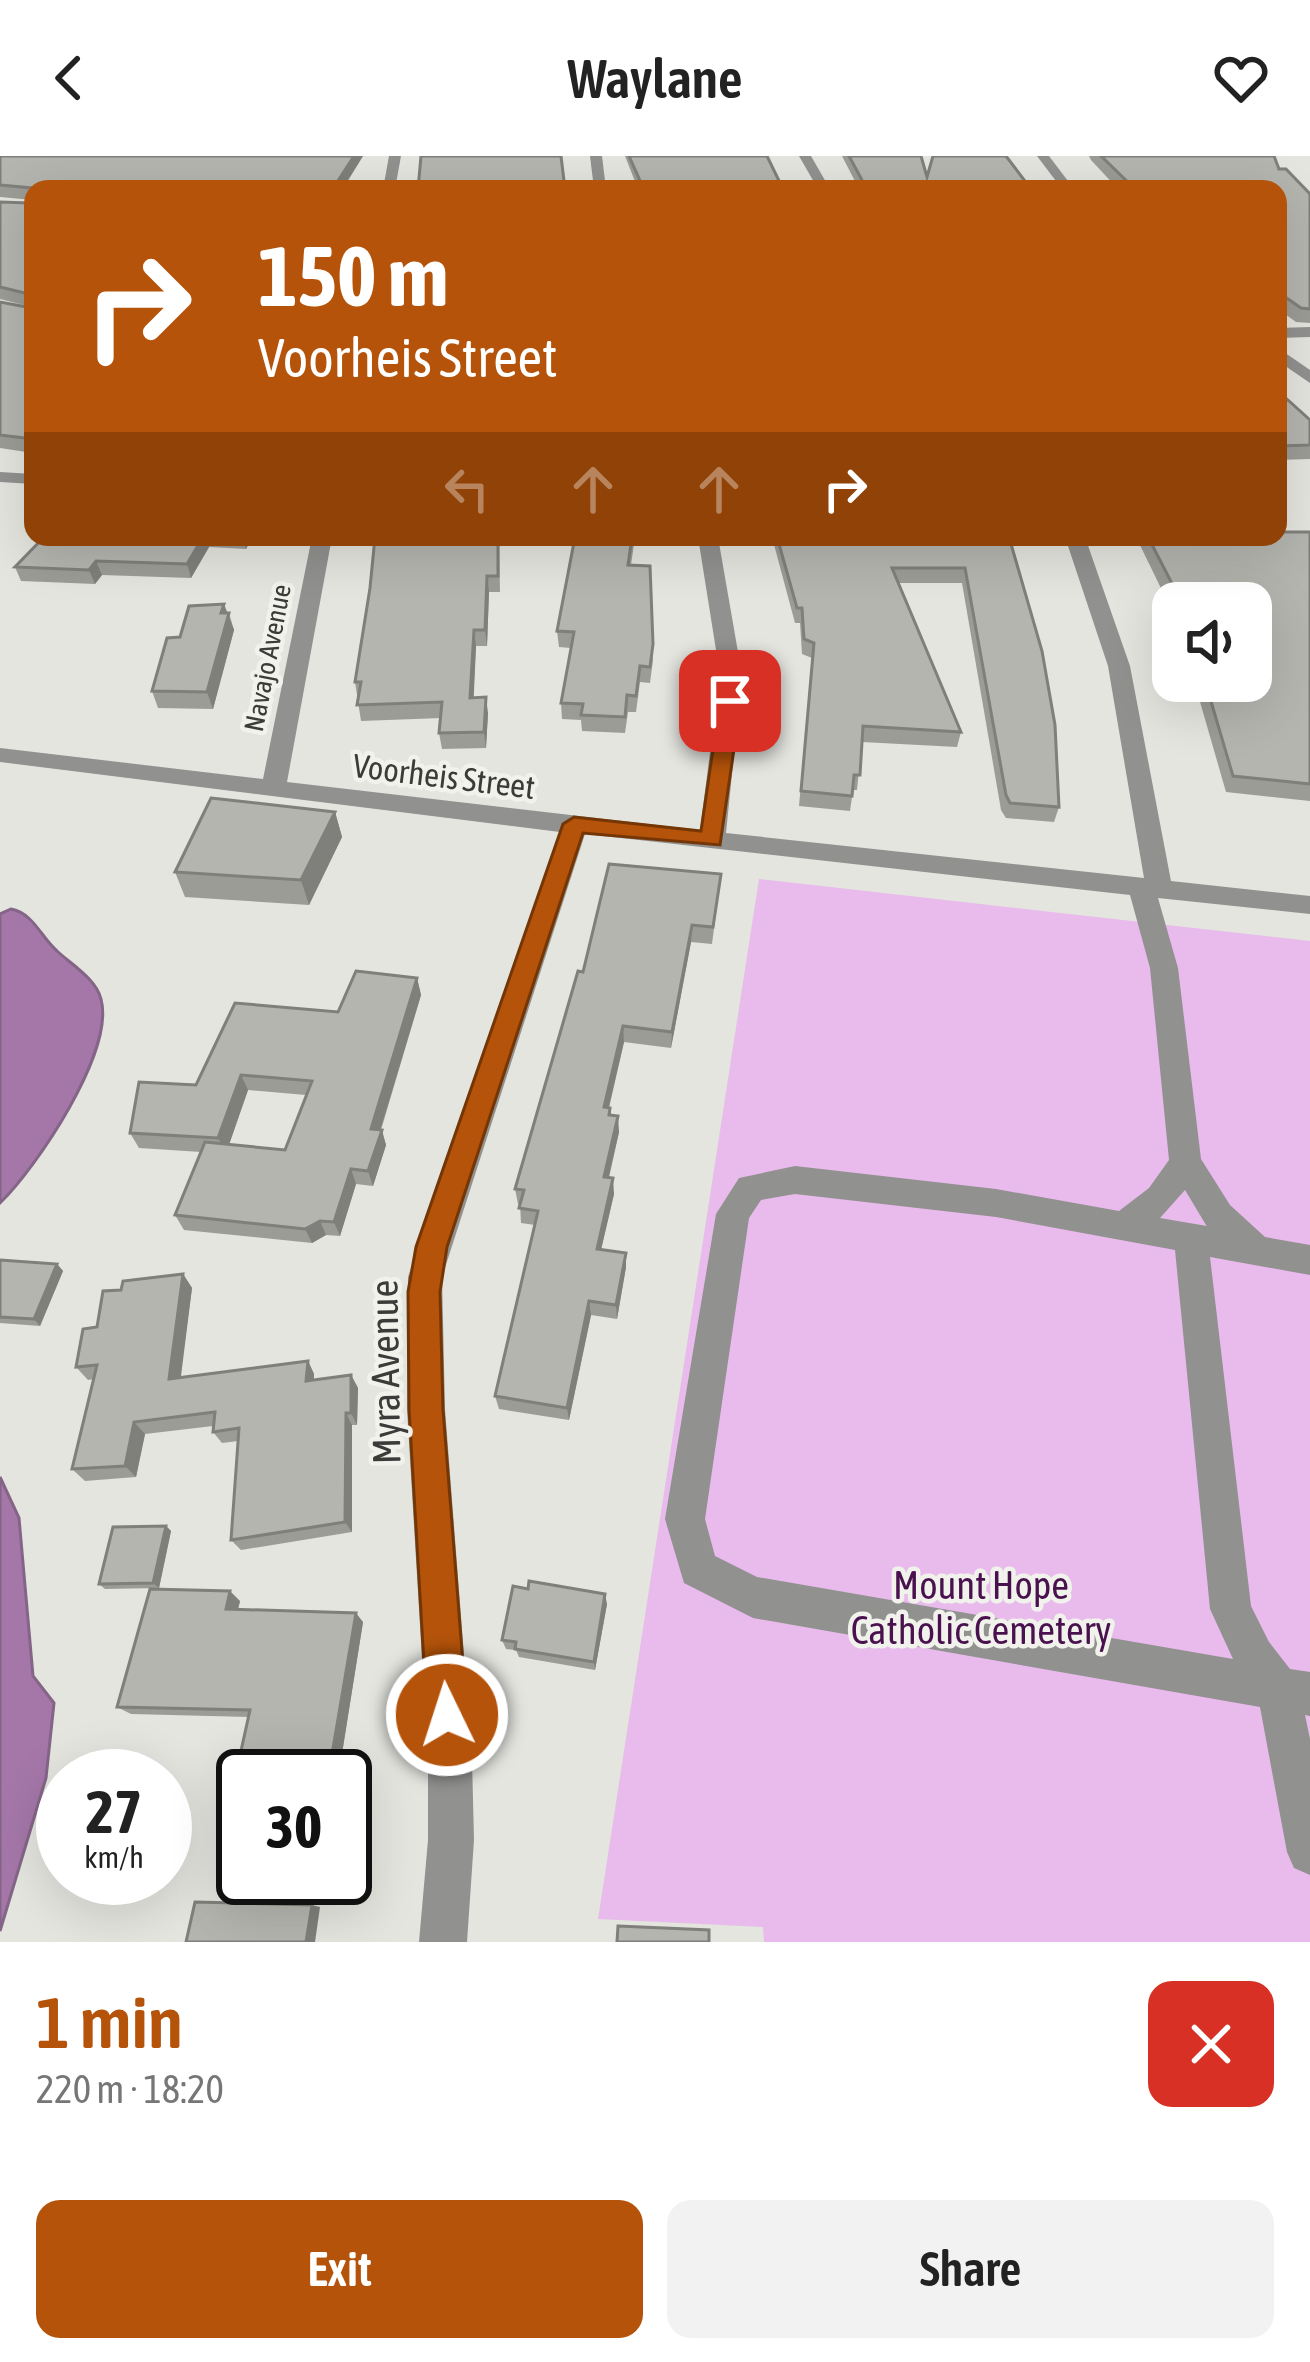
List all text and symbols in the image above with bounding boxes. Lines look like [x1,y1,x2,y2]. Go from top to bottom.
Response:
icon: back [36,45,102,111]
icon: heart [1208,45,1274,111]
text: Waylane [567,48,743,109]
icon: right [60,228,216,384]
text: 150 m [258,228,448,324]
text: Voorheis Street [258,327,558,388]
icon: left [434,456,500,522]
icon: ahead [560,456,626,522]
icon: ahead [686,456,752,522]
icon: right [812,456,878,522]
street label: Navajo Avenue [238,582,297,734]
map controls [1152,582,1272,702]
button: sound [1152,582,1272,702]
pin [679,650,781,752]
icon: arrive [697,668,763,734]
street label: Voorheis Street [351,746,537,806]
street label: Myra Avenue [361,1279,409,1465]
park label: Mount Hope Catholic Cemetery [851,1563,1111,1652]
position arrow [384,1652,510,1778]
speed limit sign: 30 [216,1749,372,1905]
text: 27 [86,1777,142,1846]
text: km/h [84,1840,144,1874]
text: 1 min [36,1981,183,2063]
button: close [1148,1981,1274,2107]
text: 220 m · 18:20 [36,2067,224,2111]
button: Exit [36,2200,643,2338]
button: Share [667,2200,1274,2338]

